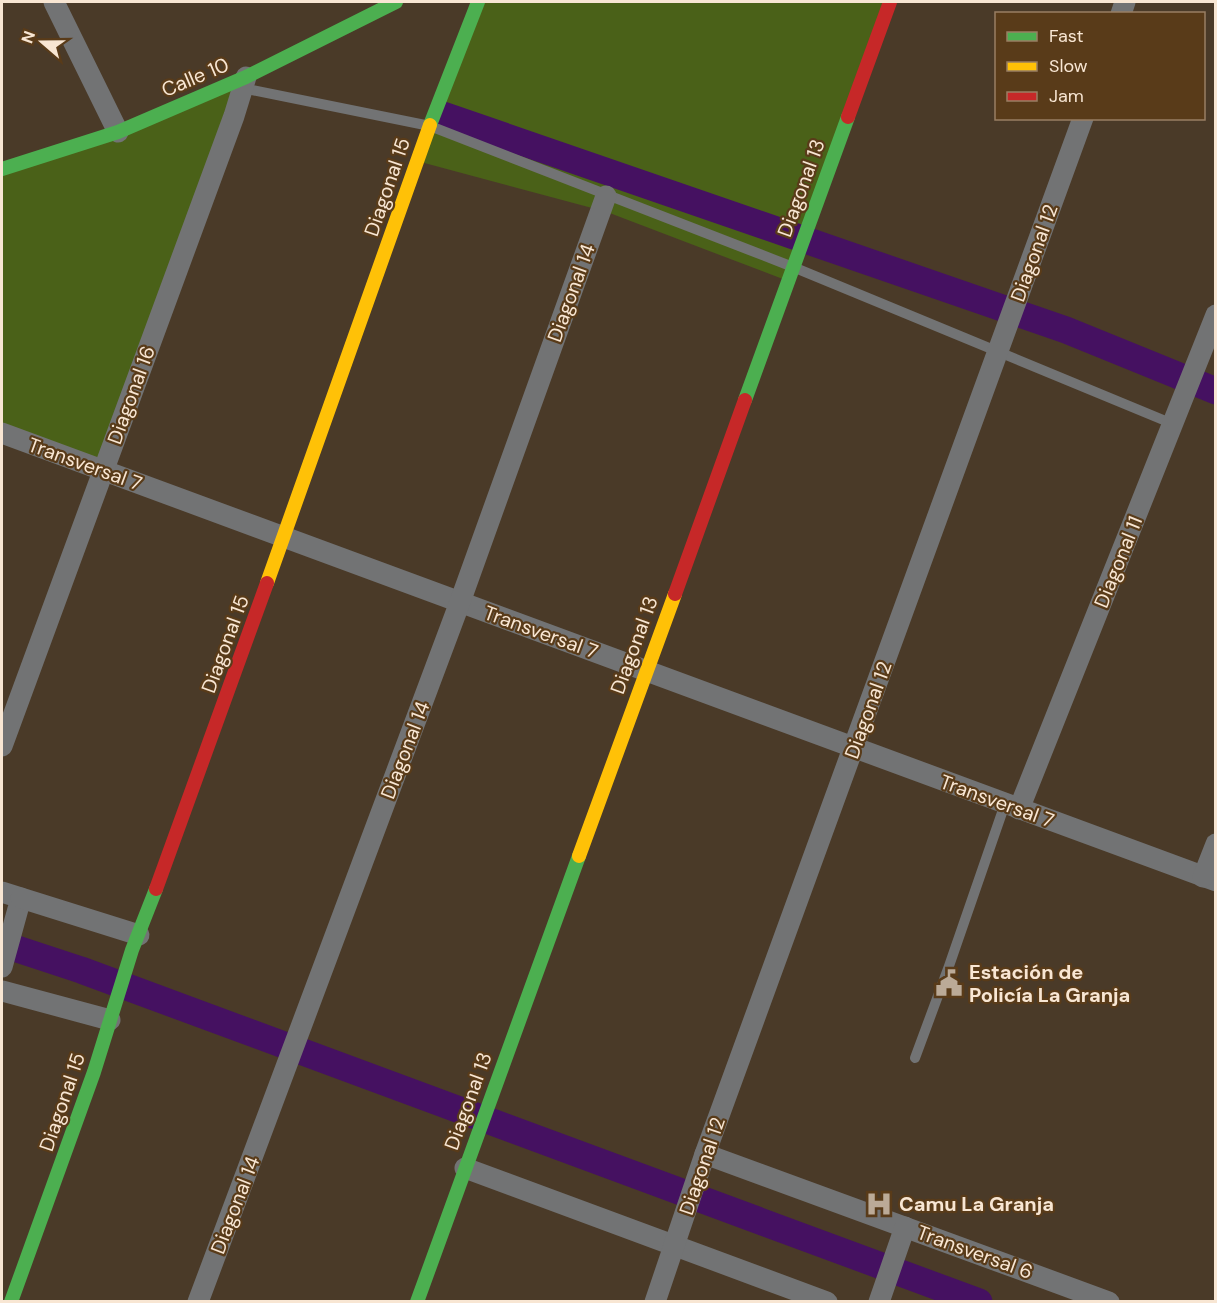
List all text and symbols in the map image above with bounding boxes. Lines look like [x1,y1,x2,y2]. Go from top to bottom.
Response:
north arrow [12,12,72,72]
legend [995,12,1205,120]
text: Fast [1049,24,1084,48]
text: N [17,28,40,46]
street label: Calle 10 [157,51,233,103]
text: Slow [1049,54,1088,78]
text: Jam [1049,84,1084,108]
street label: Diagonal 15 [358,134,416,240]
street label: Diagonal 13 [771,136,831,240]
street label: Diagonal 12 [1004,201,1064,305]
street label: Diagonal 14 [541,240,601,346]
street label: Diagonal 16 [101,342,161,448]
street label: Transversal 7 [24,431,146,497]
street label: Diagonal 11 [1088,512,1148,612]
street label: Diagonal 15 [195,591,255,697]
street label: Diagonal 13 [604,593,664,697]
street label: Transversal 7 [480,599,602,665]
street label: Diagonal 12 [838,658,898,762]
street label: Diagonal 14 [374,697,436,803]
street label: Transversal 7 [936,768,1058,834]
place label: Estación de Policía La Granja [969,959,1130,1008]
public building icon: Estación de Policía La Granja [934,968,964,998]
street label: Diagonal 15 [33,1049,91,1155]
street label: Diagonal 13 [438,1049,498,1153]
street label: Diagonal 12 [673,1114,731,1218]
street label: Diagonal 14 [204,1152,266,1258]
hospital icon: Camu La Granja [864,1189,894,1219]
place label: Camu La Granja [899,1191,1054,1217]
street label: Transversal 6 [914,1219,1036,1285]

